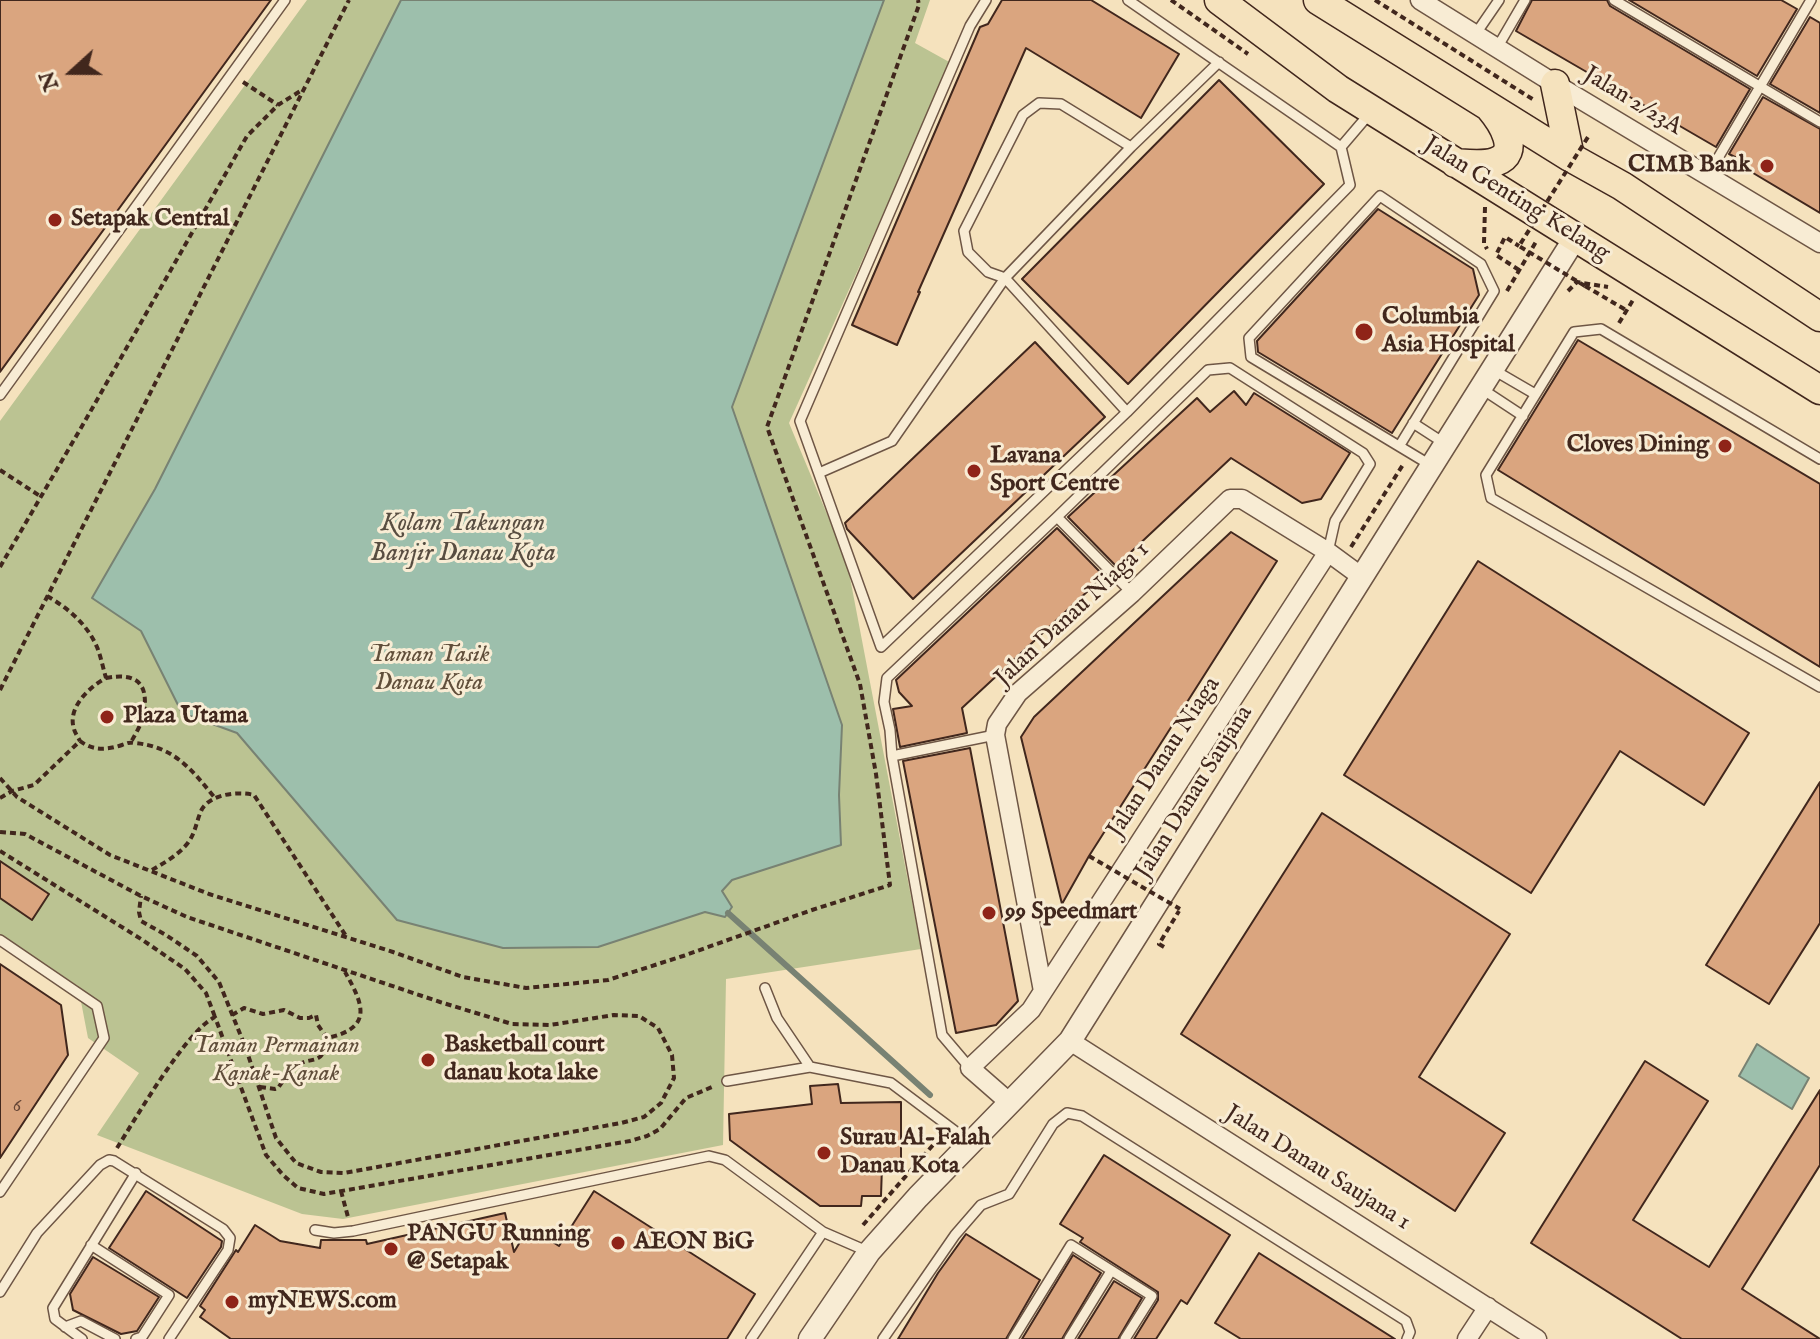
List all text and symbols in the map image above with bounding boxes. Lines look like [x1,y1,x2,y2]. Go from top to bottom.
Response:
north arrow [32,32,112,112]
street label: Jalan 2/23A [1577,61,1687,143]
text: N [33,67,66,95]
street label: Jalan Genting Kelang [1418,131,1614,269]
place label: CIMB Bank [1628,152,1751,180]
marker: CIMB Bank [1758,157,1776,175]
place label: Setapak Central [71,206,229,234]
marker: Setapak Central [46,211,64,229]
place label: Columbia Asia Hospital [1382,304,1515,360]
marker: Columbia Asia Hospital [1353,321,1375,343]
place label: Cloves Dining [1567,432,1709,460]
marker: Cloves Dining [1716,437,1734,455]
place label: Lavana Sport Centre [990,443,1119,499]
marker: Lavana Sport Centre [965,462,983,480]
water label: Kolam Takungan Banjir Danau Kota [370,509,556,570]
street label: Jalan Danau Niaga 1 [990,536,1156,694]
park label: Taman Tasik Danau Kota [368,642,490,698]
street label: Jalan Danau Niaga [1102,672,1228,844]
street label: Jalan Danau Saujana [1130,701,1260,885]
place label: Plaza Utama [123,703,248,731]
marker: Plaza Utama [98,708,116,726]
place label: 99 Speedmart [1005,899,1137,927]
marker: 99 Speedmart [980,904,998,922]
place label: Basketball court danau kota lake [444,1032,605,1088]
park label: Taman Permainan Kanak-Kanak [192,1033,360,1089]
marker: Basketball court danau kota lake [419,1051,437,1069]
house number: 6 [13,1095,21,1119]
street label: Jalan Danau Saujana 1 [1219,1100,1415,1238]
place label: Surau Al-Falah Danau Kota [840,1125,991,1181]
marker: Surau Al-Falah Danau Kota [815,1144,833,1162]
place label: PANGU Running @ Setapak [407,1221,590,1277]
place label: AEON BiG [634,1229,754,1257]
marker: AEON BiG [609,1234,627,1252]
marker: PANGU Running @ Setapak [382,1240,400,1258]
place label: myNEWS.com [248,1288,397,1316]
marker: myNEWS.com [223,1293,241,1311]

